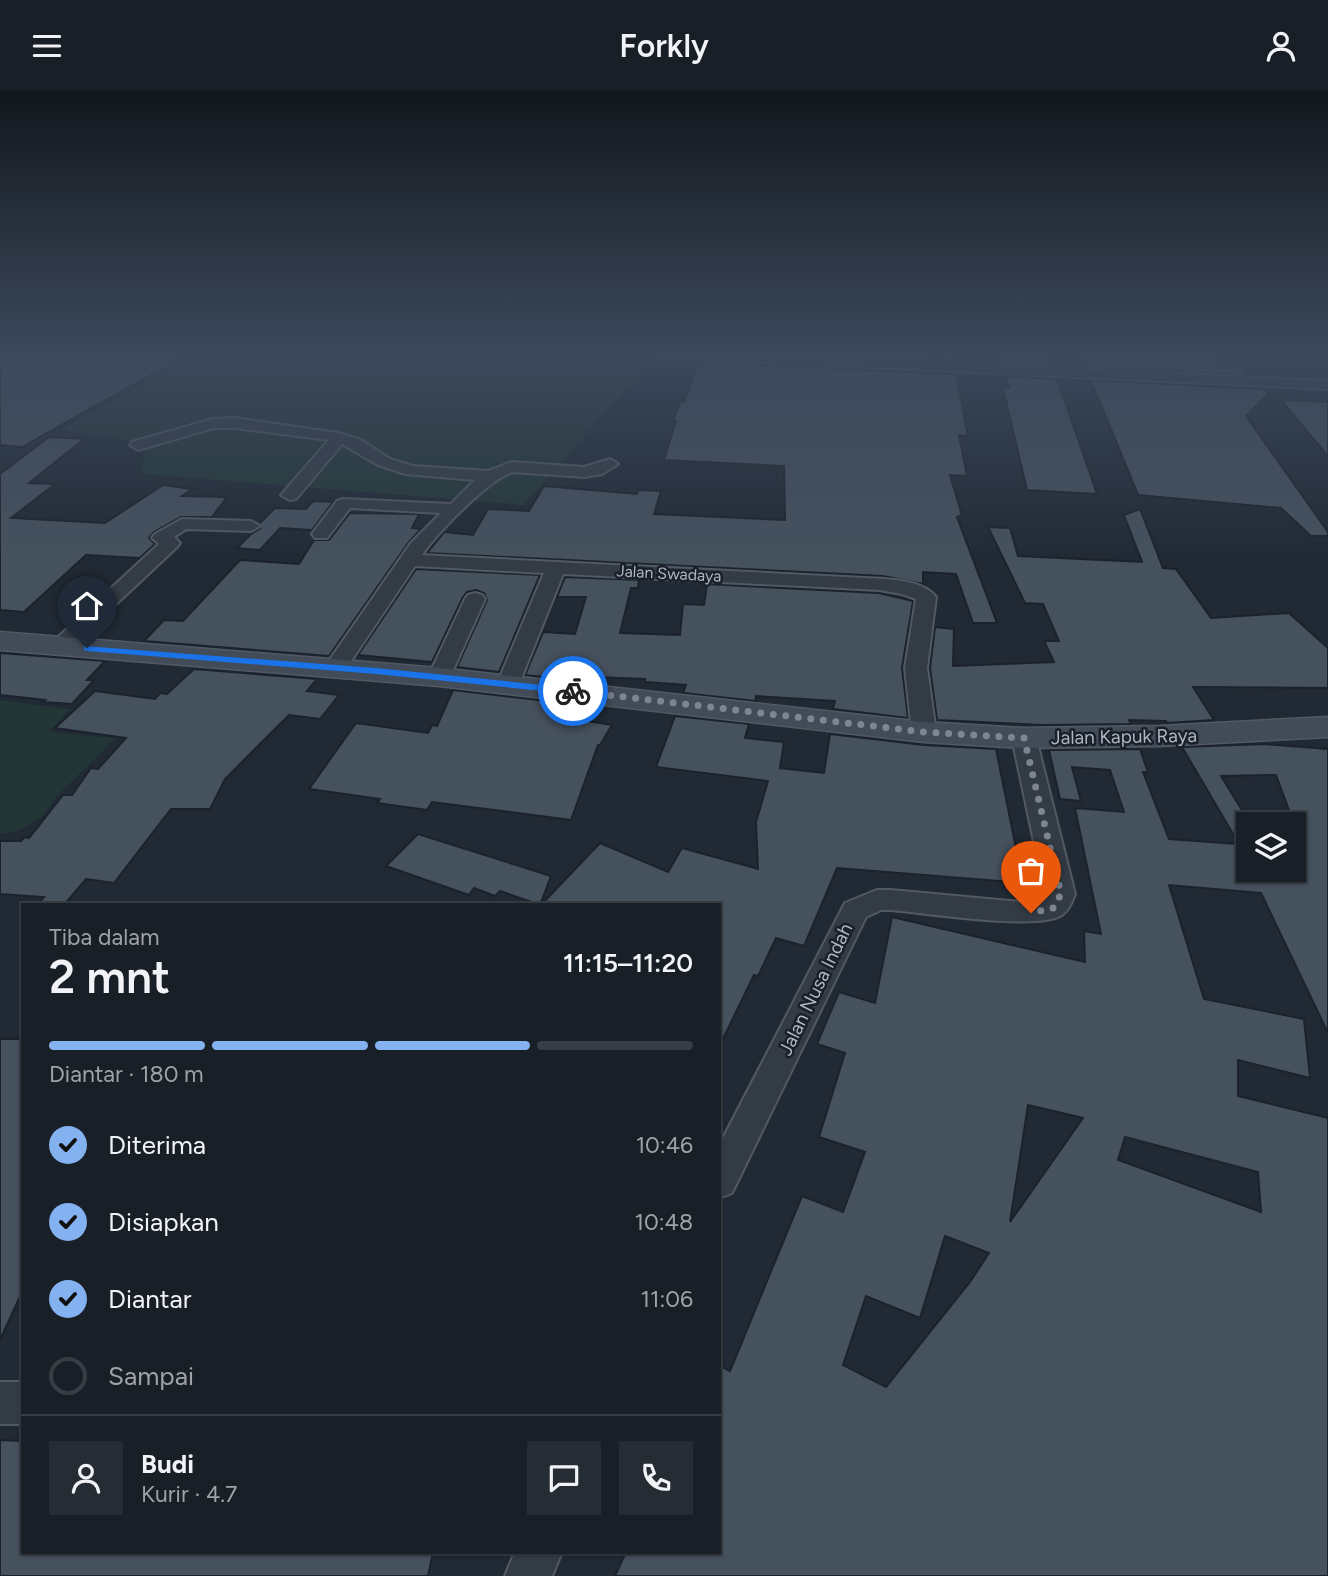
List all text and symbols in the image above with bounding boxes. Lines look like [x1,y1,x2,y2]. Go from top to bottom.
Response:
icon: menu [28,27,66,65]
text: Forkly [619,27,709,65]
icon: person [1262,27,1300,65]
street label: Jalan Swadaya [616,561,722,586]
pin [57,576,117,648]
icon: home [68,587,106,625]
courier [538,656,608,726]
icon: bike [554,672,592,710]
street label: Jalan Kapuk Raya [1051,724,1197,749]
map controls [1236,812,1306,882]
button: layers [1236,812,1306,882]
pin [1001,841,1061,913]
icon: bag [1012,852,1050,890]
street label: Jalan Nusa Indah [773,919,857,1059]
text: Tiba dalam [49,923,160,951]
text: 11:15–11:20 [563,947,693,979]
text: 2 mnt [49,949,170,1005]
text: Diantar · 180 m [49,1060,204,1088]
icon: check [49,1126,87,1164]
text: Diterima [108,1129,206,1161]
text: 10:46 [636,1131,693,1159]
icon: check [49,1203,87,1241]
text: Disiapkan [108,1206,219,1238]
text: 10:48 [635,1208,693,1236]
icon: check [49,1280,87,1318]
text: Diantar [108,1283,192,1315]
text: 11:06 [640,1285,693,1313]
text: Sampai [108,1360,194,1392]
button: person [49,1441,123,1515]
button: chat [527,1441,601,1515]
button: phone [619,1441,693,1515]
text: Budi [141,1448,194,1480]
text: Kurir · 4.7 [141,1480,237,1508]

